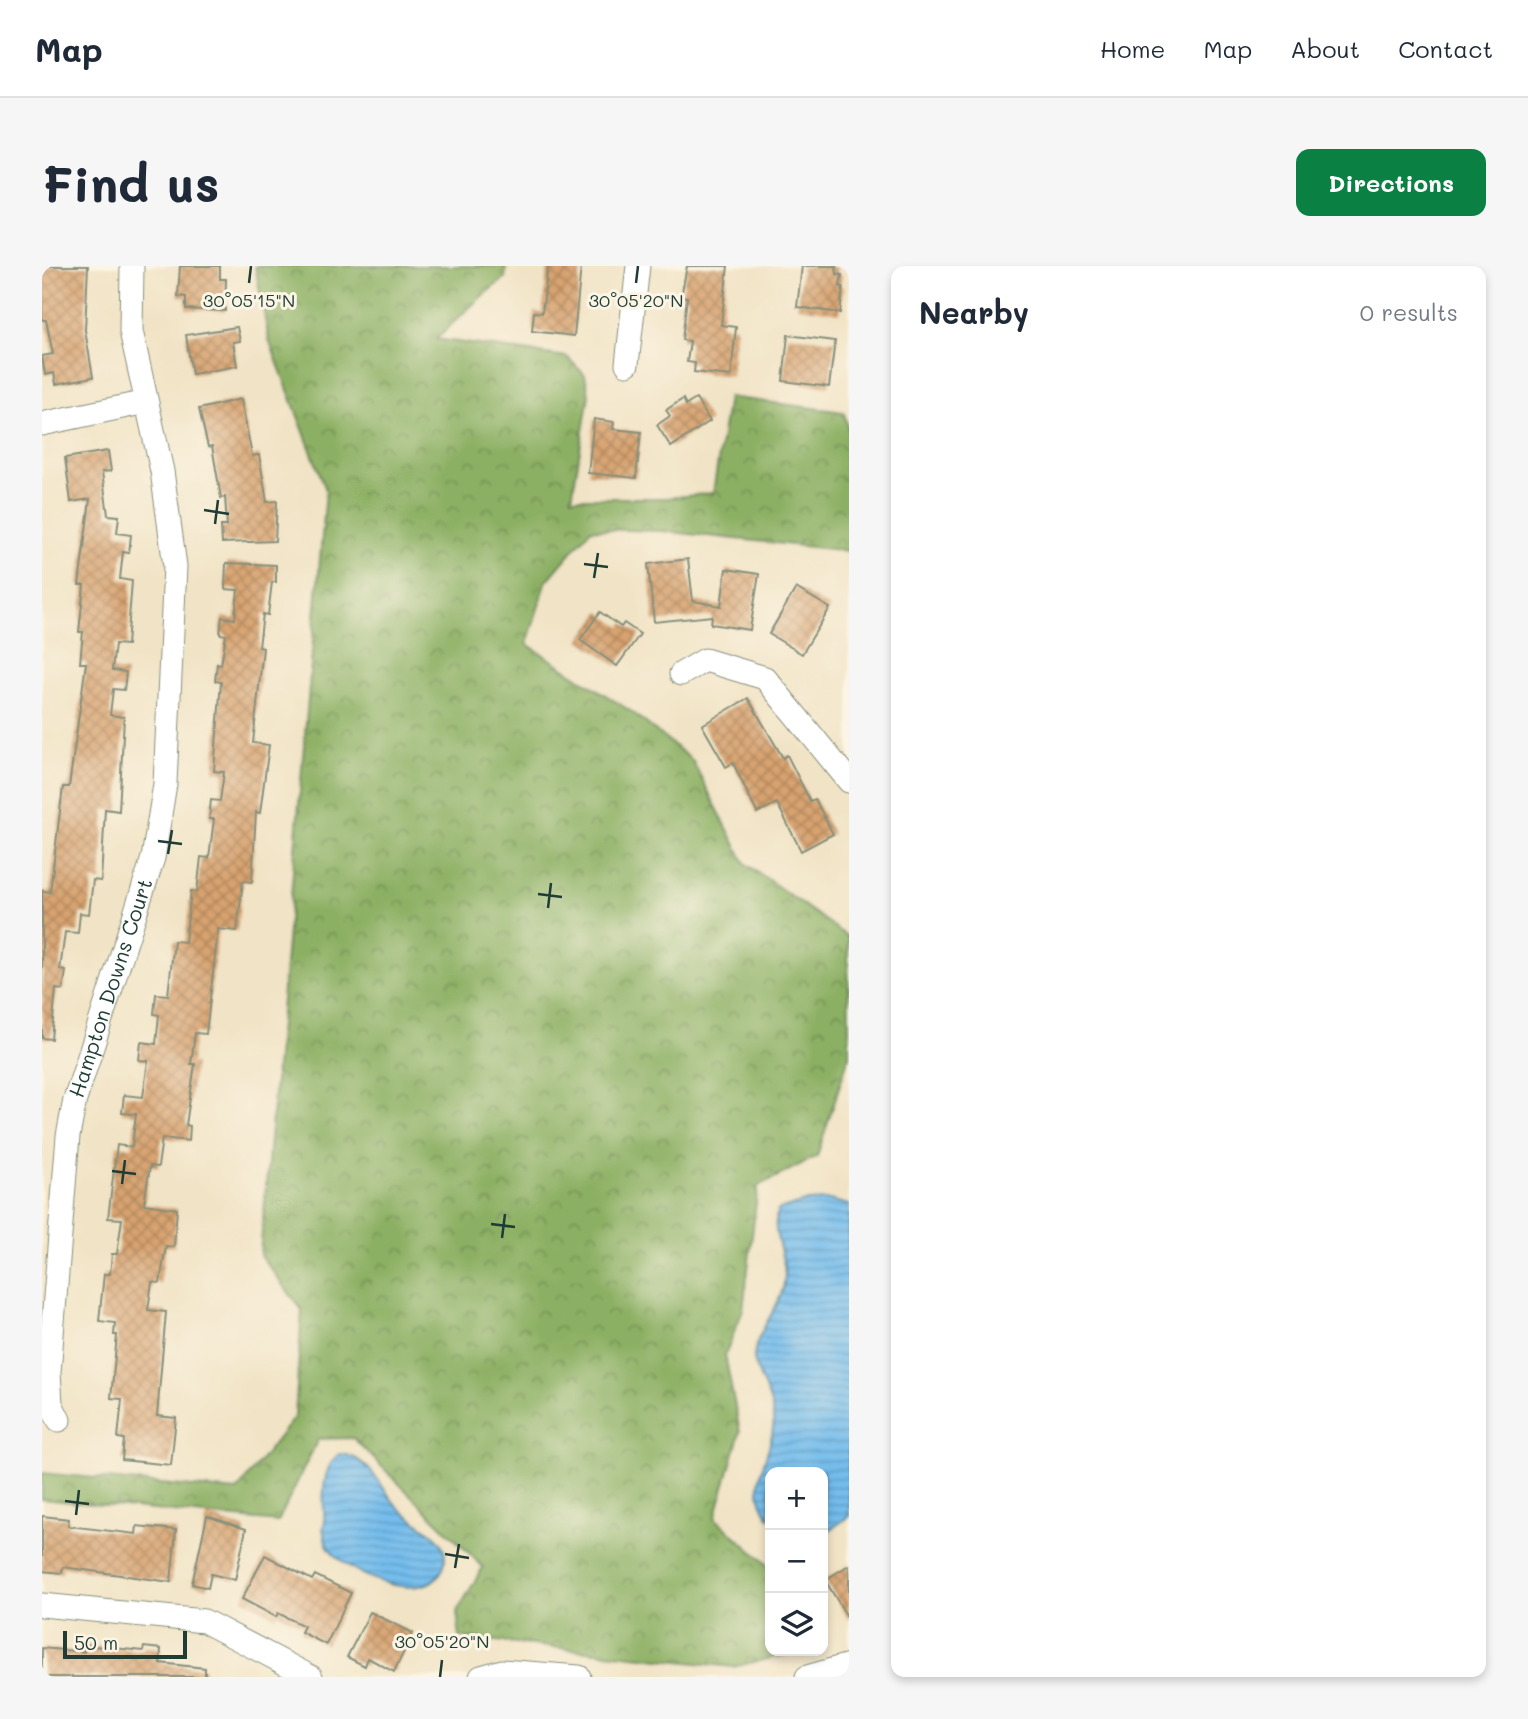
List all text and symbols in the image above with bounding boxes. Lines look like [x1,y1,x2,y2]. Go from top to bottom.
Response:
text: Map [35,27,103,70]
text: Home [1100,33,1165,64]
text: Map [1203,33,1252,64]
text: About [1290,33,1360,64]
text: Contact [1398,33,1493,64]
button: Directions [1296,149,1486,216]
text: Find us [42,151,220,214]
text: 30°05'15"N [203,288,295,312]
text: 30°05'20"N [589,288,683,312]
text: Nearby [919,292,1029,332]
text: 0 results [1360,297,1458,327]
street label: Hampton Downs Court [62,875,158,1100]
map controls [765,1467,828,1656]
button: + [765,1467,828,1530]
button: − [765,1530,828,1593]
button: layers [765,1593,828,1656]
scale bar [63,1628,187,1660]
text: 30°05'20"N [395,1629,489,1653]
text: 50 m [74,1630,118,1655]

